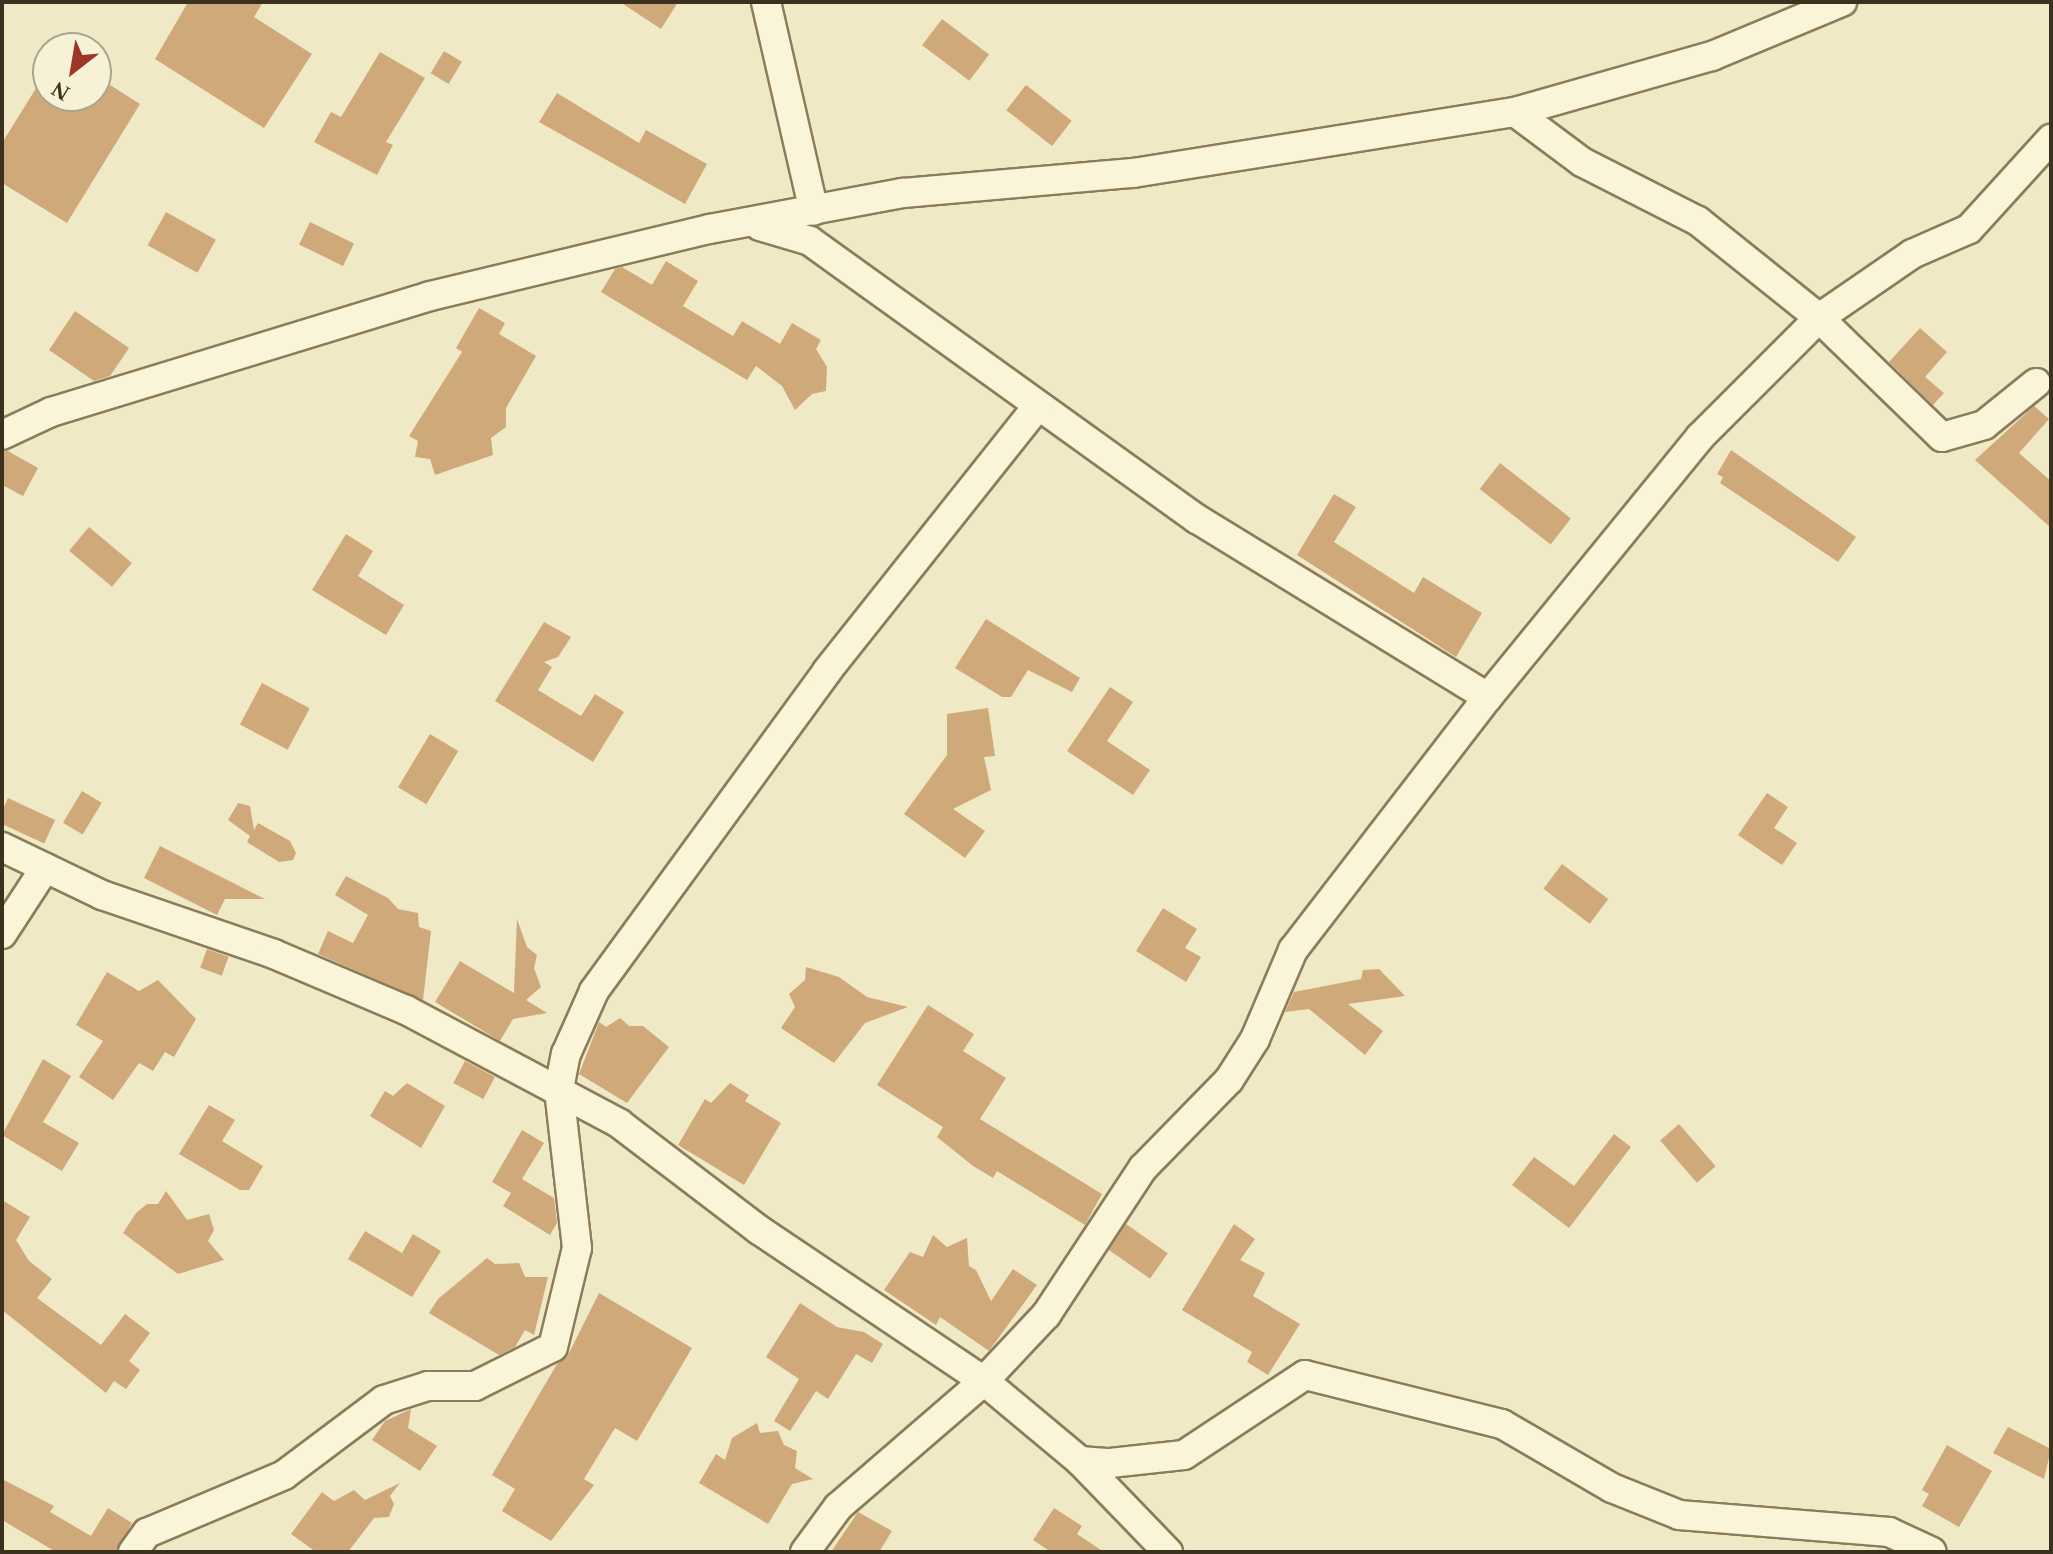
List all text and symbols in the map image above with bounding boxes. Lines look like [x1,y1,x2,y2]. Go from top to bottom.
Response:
north arrow [32,32,112,112]
text: N [47,76,74,106]

